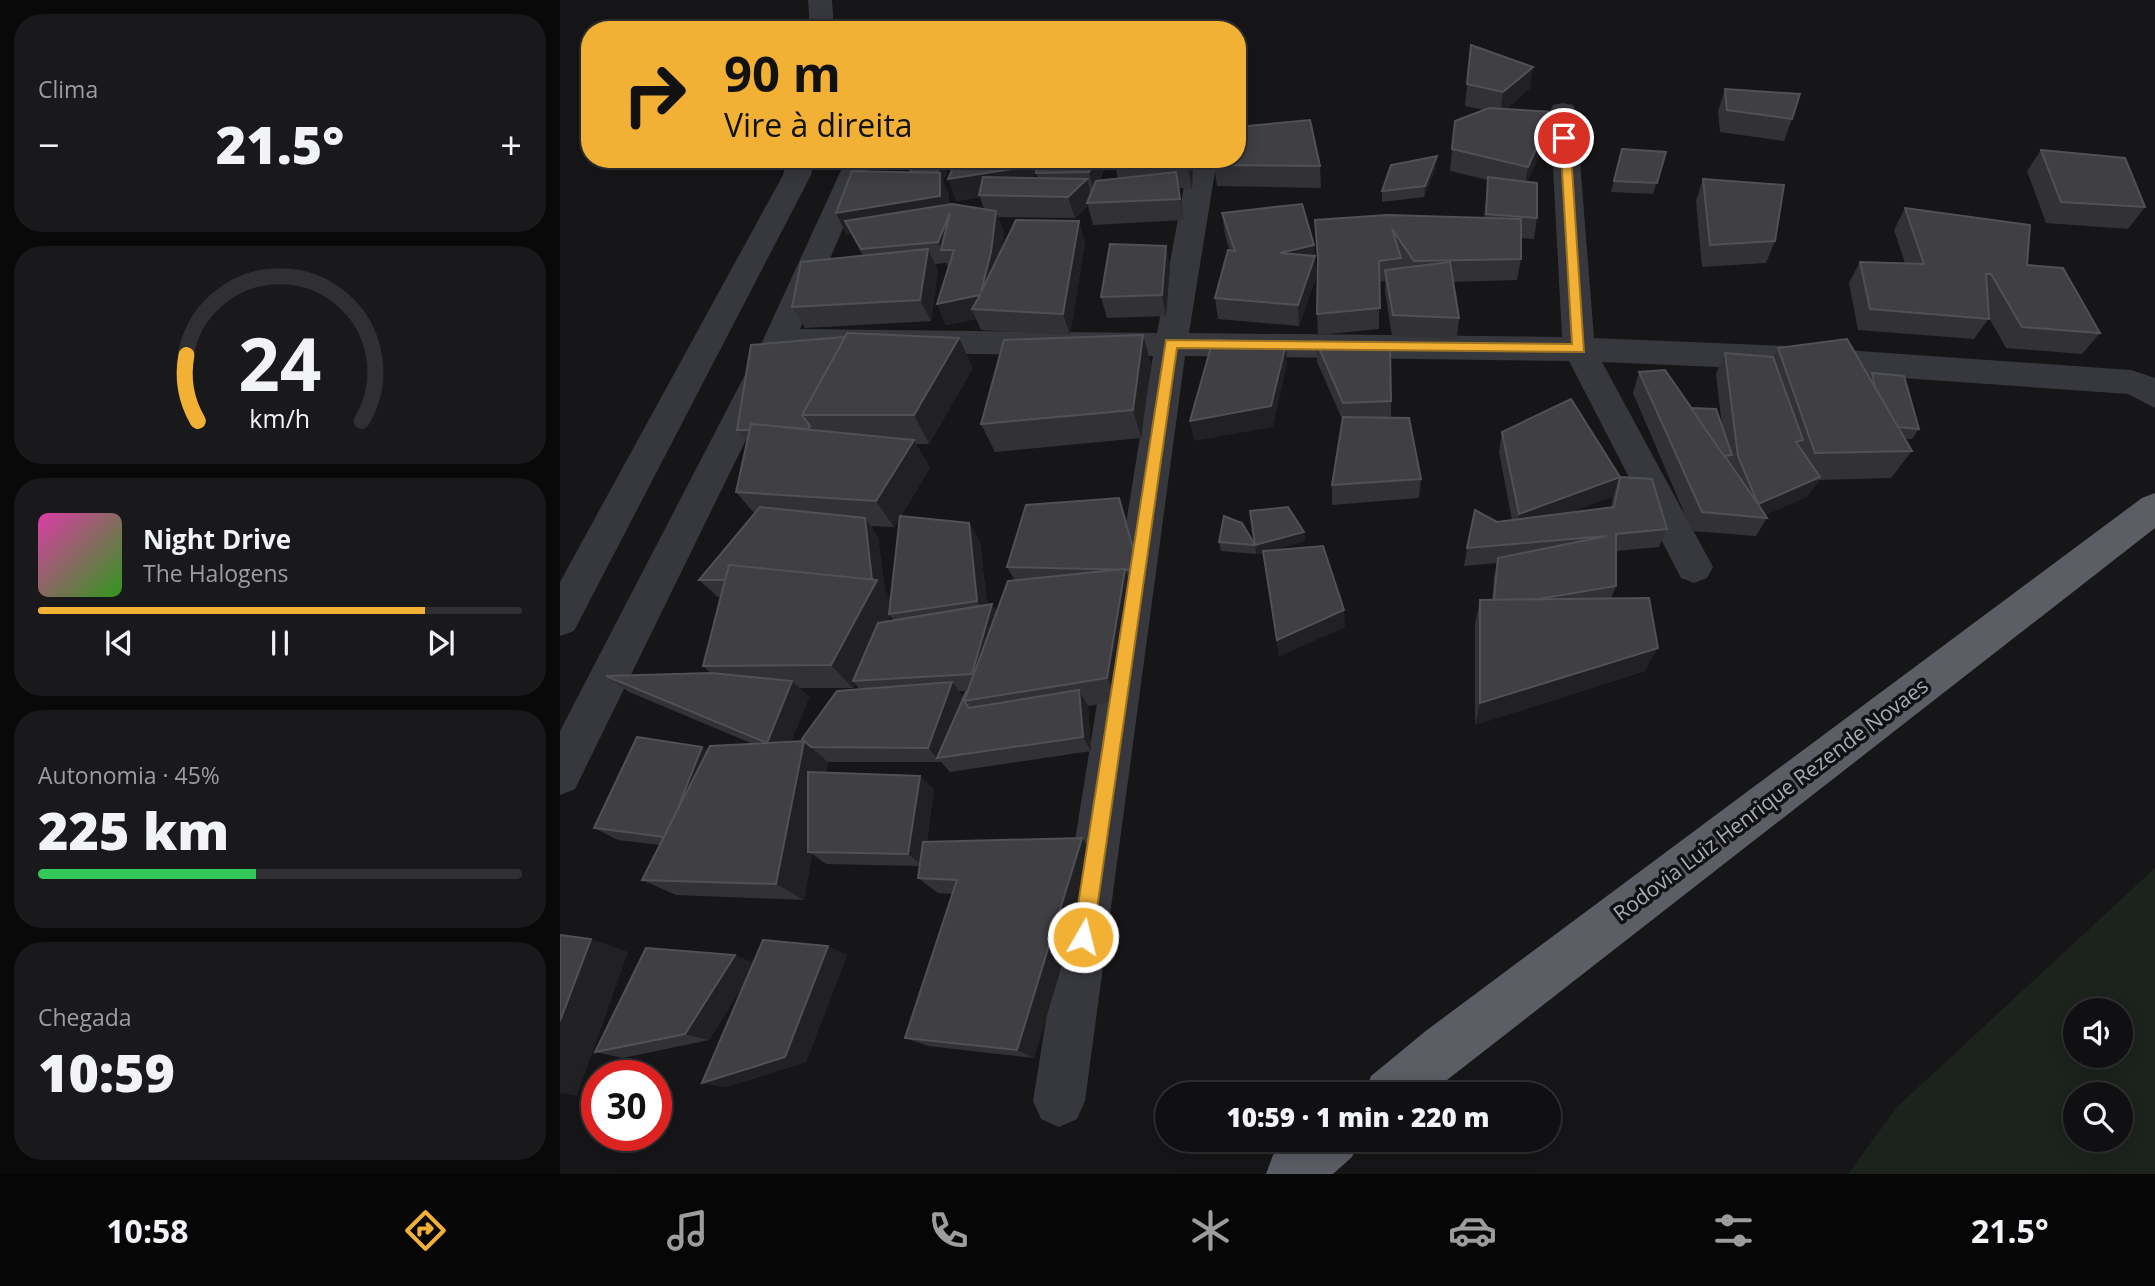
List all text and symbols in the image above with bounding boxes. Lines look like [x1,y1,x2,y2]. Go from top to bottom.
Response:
text: 90 m [724,40,841,106]
icon: right [609,49,700,140]
text: Clima [38,73,98,105]
text: Vire à direita [724,103,913,146]
text: 21.5° [216,108,344,179]
pin [1534,108,1594,168]
text: − [38,118,60,170]
text: + [500,118,522,170]
icon: arrive [1545,119,1583,157]
text: 24 [238,313,322,412]
text: km/h [250,401,310,435]
text: Night Drive [143,521,291,557]
text: The Halogens [143,557,289,589]
icon: previous [100,624,138,662]
icon: pause [261,624,299,662]
icon: next [422,624,460,662]
street label: Rodovia Luiz Henrique Rezende Novaes [1607,672,1933,927]
text: Autonomia · 45% [38,759,220,791]
text: 225 km [38,794,229,865]
position arrow [1046,900,1120,974]
map controls [2063,998,2133,1152]
button: sound [2063,998,2133,1068]
text: Chegada [38,1001,132,1033]
text: 10:59 [38,1036,175,1107]
speed limit sign: 30 [581,1060,672,1151]
button: search [2063,1082,2133,1152]
text: 10:59 · 1 min · 220 m [1227,1099,1489,1135]
icon: directions [401,1206,450,1255]
icon: music [663,1206,712,1255]
icon: phone [924,1206,973,1255]
icon: climate [1186,1206,1235,1255]
icon: car [1448,1206,1497,1255]
icon: filters [1709,1206,1758,1255]
text: 10:58 [106,1209,189,1252]
text: 21.5° [1971,1209,2049,1252]

